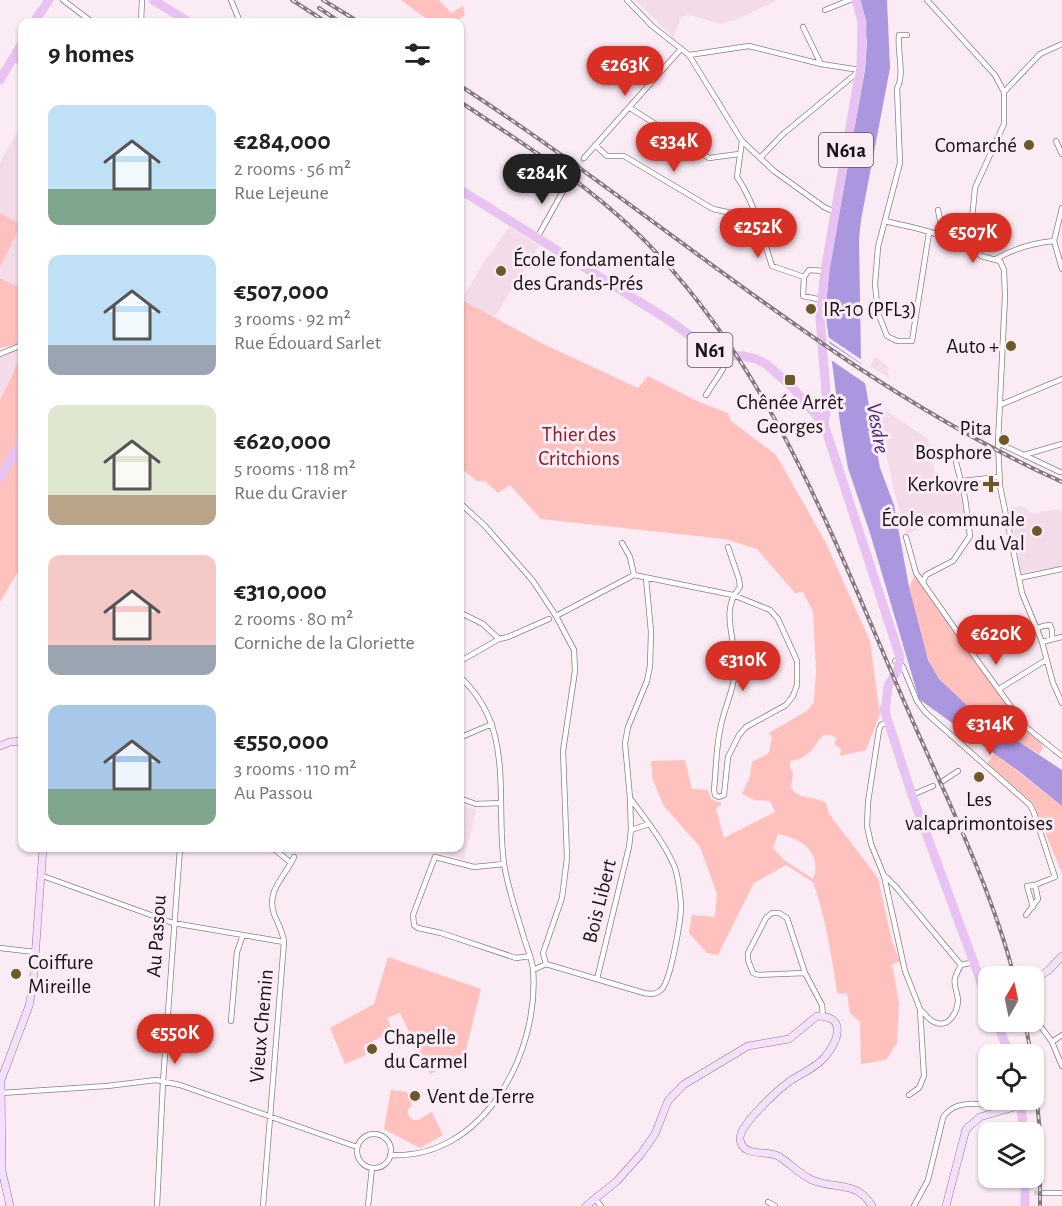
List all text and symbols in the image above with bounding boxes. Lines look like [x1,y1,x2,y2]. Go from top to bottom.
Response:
icon: filters [401,38,434,71]
text: 9 homes [48,41,134,67]
pin: €263K [583,46,667,97]
text: €263K [601,55,649,75]
pin: €334K [632,122,716,173]
text: €284,000 [234,128,331,154]
icon: home [96,129,168,201]
text: €334K [650,131,698,151]
road number: N61a [819,133,873,167]
place label: Comarché [935,135,1017,156]
marker: Comarché [1022,138,1036,152]
pin: €284K [500,154,584,205]
text: 2 rooms · 56 m² [234,159,351,179]
text: €284K [517,163,567,183]
text: Rue Lejeune [234,183,329,203]
pin: €252K [716,208,800,259]
pin: €507K [931,213,1015,264]
text: €252K [734,217,782,237]
text: €507K [949,222,997,242]
place label: École fondamentale des Grands-Prés [513,247,675,294]
marker: École fondamentale des Grands-Prés [494,264,508,278]
text: €507,000 [234,278,329,304]
icon: home [96,279,168,351]
place label: IR-10 (PFL3) [823,299,917,320]
marker: IR-10 (PFL3) [804,302,818,316]
text: 3 rooms · 92 m² [234,309,351,329]
text: Rue Édouard Sarlet [234,333,381,353]
road number: N61 [688,333,732,367]
place label: Auto + [946,336,999,357]
marker: Auto + [1004,339,1018,353]
marker: Chênée Arrêt Georges [783,373,797,387]
place label: Chênée Arrêt Georges [736,392,844,437]
water label: Vesdre [863,401,893,455]
place label: Pita Bosphore [915,418,992,463]
park label: Thier des Critchions [538,424,620,469]
text: €620,000 [234,428,331,454]
icon: home [96,429,168,501]
marker: Pita Bosphore [997,433,1011,447]
text: 5 rooms · 118 m² [234,459,356,479]
place label: Kerkovre [907,474,979,495]
marker: Kerkovre [984,477,998,491]
text: Rue du Gravier [234,483,347,503]
place label: École communale du Val [881,507,1025,554]
marker: École communale du Val [1030,524,1044,538]
text: €310,000 [234,578,327,604]
icon: home [96,579,168,651]
text: 2 rooms · 80 m² [234,609,353,629]
pin: €620K [954,615,1038,666]
text: €620K [971,624,1021,644]
text: Corniche de la Gloriette [234,633,415,653]
pin: €310K [701,641,785,692]
text: €310K [719,650,767,670]
pin: €314K [948,705,1032,756]
text: €314K [967,714,1013,734]
text: €550,000 [234,728,329,754]
icon: home [96,729,168,801]
text: 3 rooms · 110 m² [234,759,357,779]
marker: Les valcaprimontoises [972,770,986,784]
text: Au Passou [234,783,313,803]
place label: Les valcaprimontoises [905,789,1053,834]
street label: Bois Libert [579,857,620,945]
street label: Au Passou [143,894,170,978]
place label: Coiffure Mireille [28,952,94,997]
north arrow [978,966,1044,1032]
map controls [978,966,1044,1188]
marker: Coiffure Mireille [9,967,23,981]
street label: Vieux Chemin [246,968,277,1084]
pin: €550K [133,1014,217,1065]
text: €550K [151,1023,199,1043]
place label: Chapelle du Carmel [384,1027,468,1072]
marker: Chapelle du Carmel [365,1042,379,1056]
button: locate [978,1044,1044,1110]
place label: Vent de Terre [427,1086,534,1107]
marker: Vent de Terre [408,1089,422,1103]
button: layers [978,1122,1044,1188]

